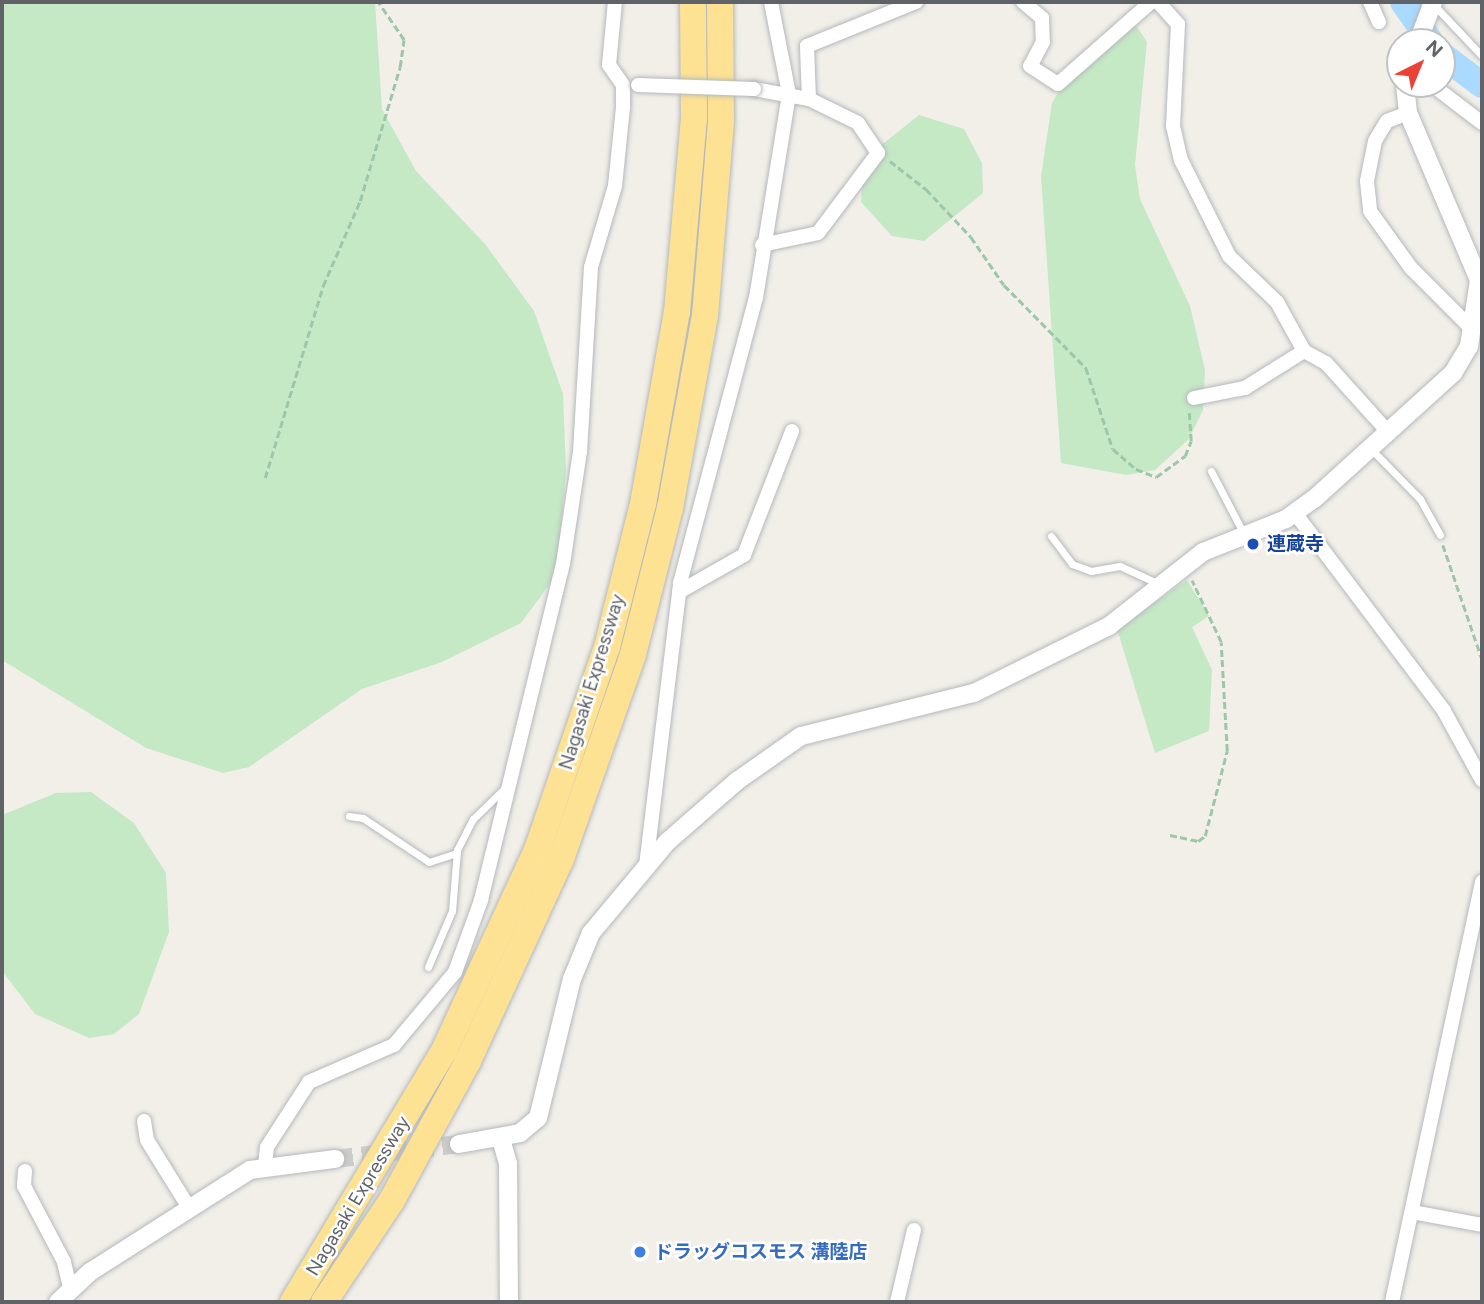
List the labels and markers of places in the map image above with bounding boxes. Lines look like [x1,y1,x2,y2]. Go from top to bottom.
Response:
place label: 連蔵寺 [1267,533,1324,555]
marker: 連蔵寺 [1245,536,1261,552]
place label: ドラッグコスモス 溝陸店 [654,1241,868,1263]
marker: ドラッグコスモス 溝陸店 [632,1244,648,1260]

